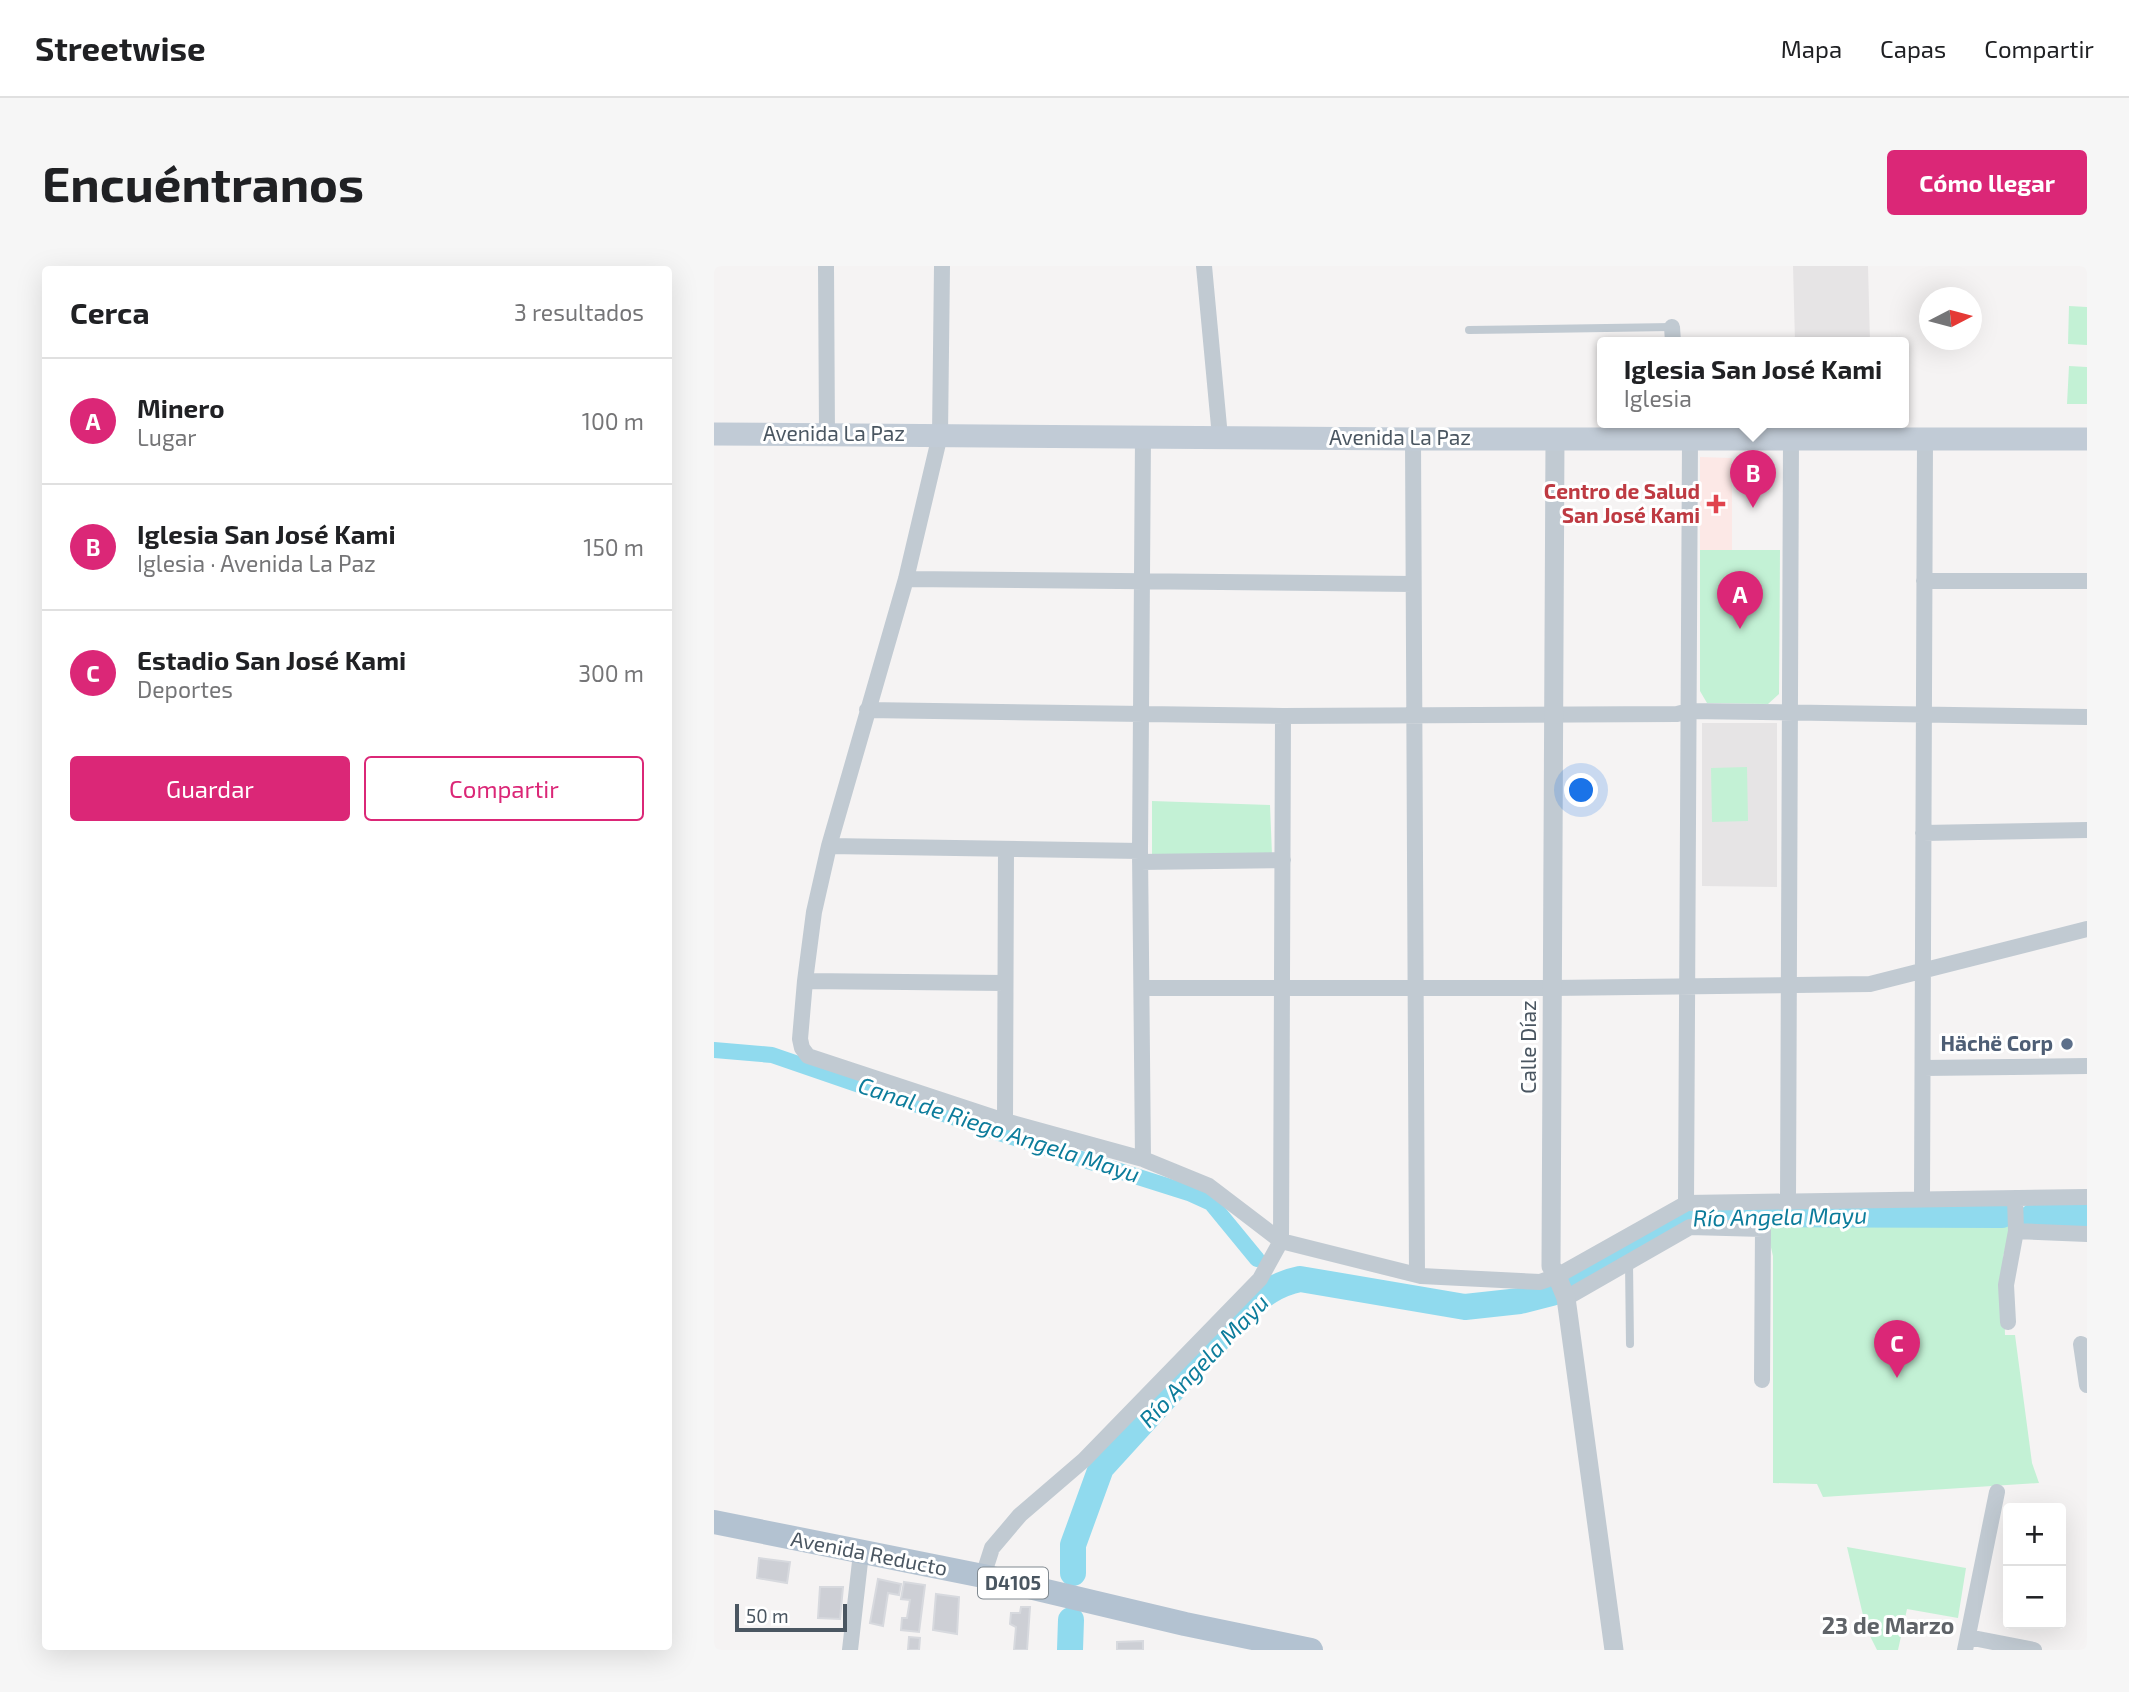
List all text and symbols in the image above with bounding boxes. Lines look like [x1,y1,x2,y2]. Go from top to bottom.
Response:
text: Streetwise [35,28,206,68]
text: Mapa [1781,34,1842,63]
text: Capas [1880,34,1946,63]
text: Compartir [1984,34,2094,63]
button: Cómo llegar [1887,150,2087,215]
text: Encuéntranos [42,153,364,212]
north arrow [1919,287,1982,350]
text: Cerca [70,294,150,330]
text: 3 resultados [514,298,644,326]
popup [1597,337,1909,428]
text: Iglesia San José Kami [1624,353,1882,384]
text: Iglesia [1624,384,1692,412]
text: Minero [137,392,224,423]
text: A [85,407,101,435]
text: 100 m [582,407,644,435]
street label: Avenida La Paz [763,420,905,445]
text: Lugar [137,423,197,451]
street label: Avenida La Paz [1329,424,1471,449]
pin: B [1730,450,1776,508]
place label: Centro de Salud San José Kami [1544,478,1700,527]
marker: Centro de Salud San José Kami [1706,494,1726,514]
text: Iglesia San José Kami [137,518,396,549]
text: B [86,533,100,561]
text: 150 m [583,533,644,561]
text: Iglesia · Avenida La Paz [137,549,376,577]
pin: A [1717,571,1763,629]
text: Estadio San José Kami [137,644,406,675]
text: C [86,659,100,687]
text: 300 m [578,659,644,687]
text: Deportes [137,675,233,703]
button: Guardar [70,756,350,821]
button: Compartir [364,756,644,821]
your location [1564,773,1598,807]
street label: Calle Díaz [1515,1000,1540,1094]
place label: Hächë Corp [1941,1030,2053,1055]
marker: Hächë Corp [2059,1036,2075,1052]
water label: Canal de Riego Angela Mayu [855,1070,1144,1188]
water label: Río Angela Mayu [1693,1200,1867,1232]
water label: Río Angela Mayu [1133,1288,1274,1433]
pin: C [1874,1320,1920,1378]
map controls [2003,1503,2066,1629]
button: + [2003,1503,2066,1566]
street label: Avenida Reducto [789,1525,950,1580]
button: − [2003,1566,2066,1629]
road number: D4105 [978,1568,1048,1598]
scale bar [735,1601,847,1633]
text: 50 m [746,1604,789,1627]
district label: 23 de Marzo [1822,1611,1954,1639]

